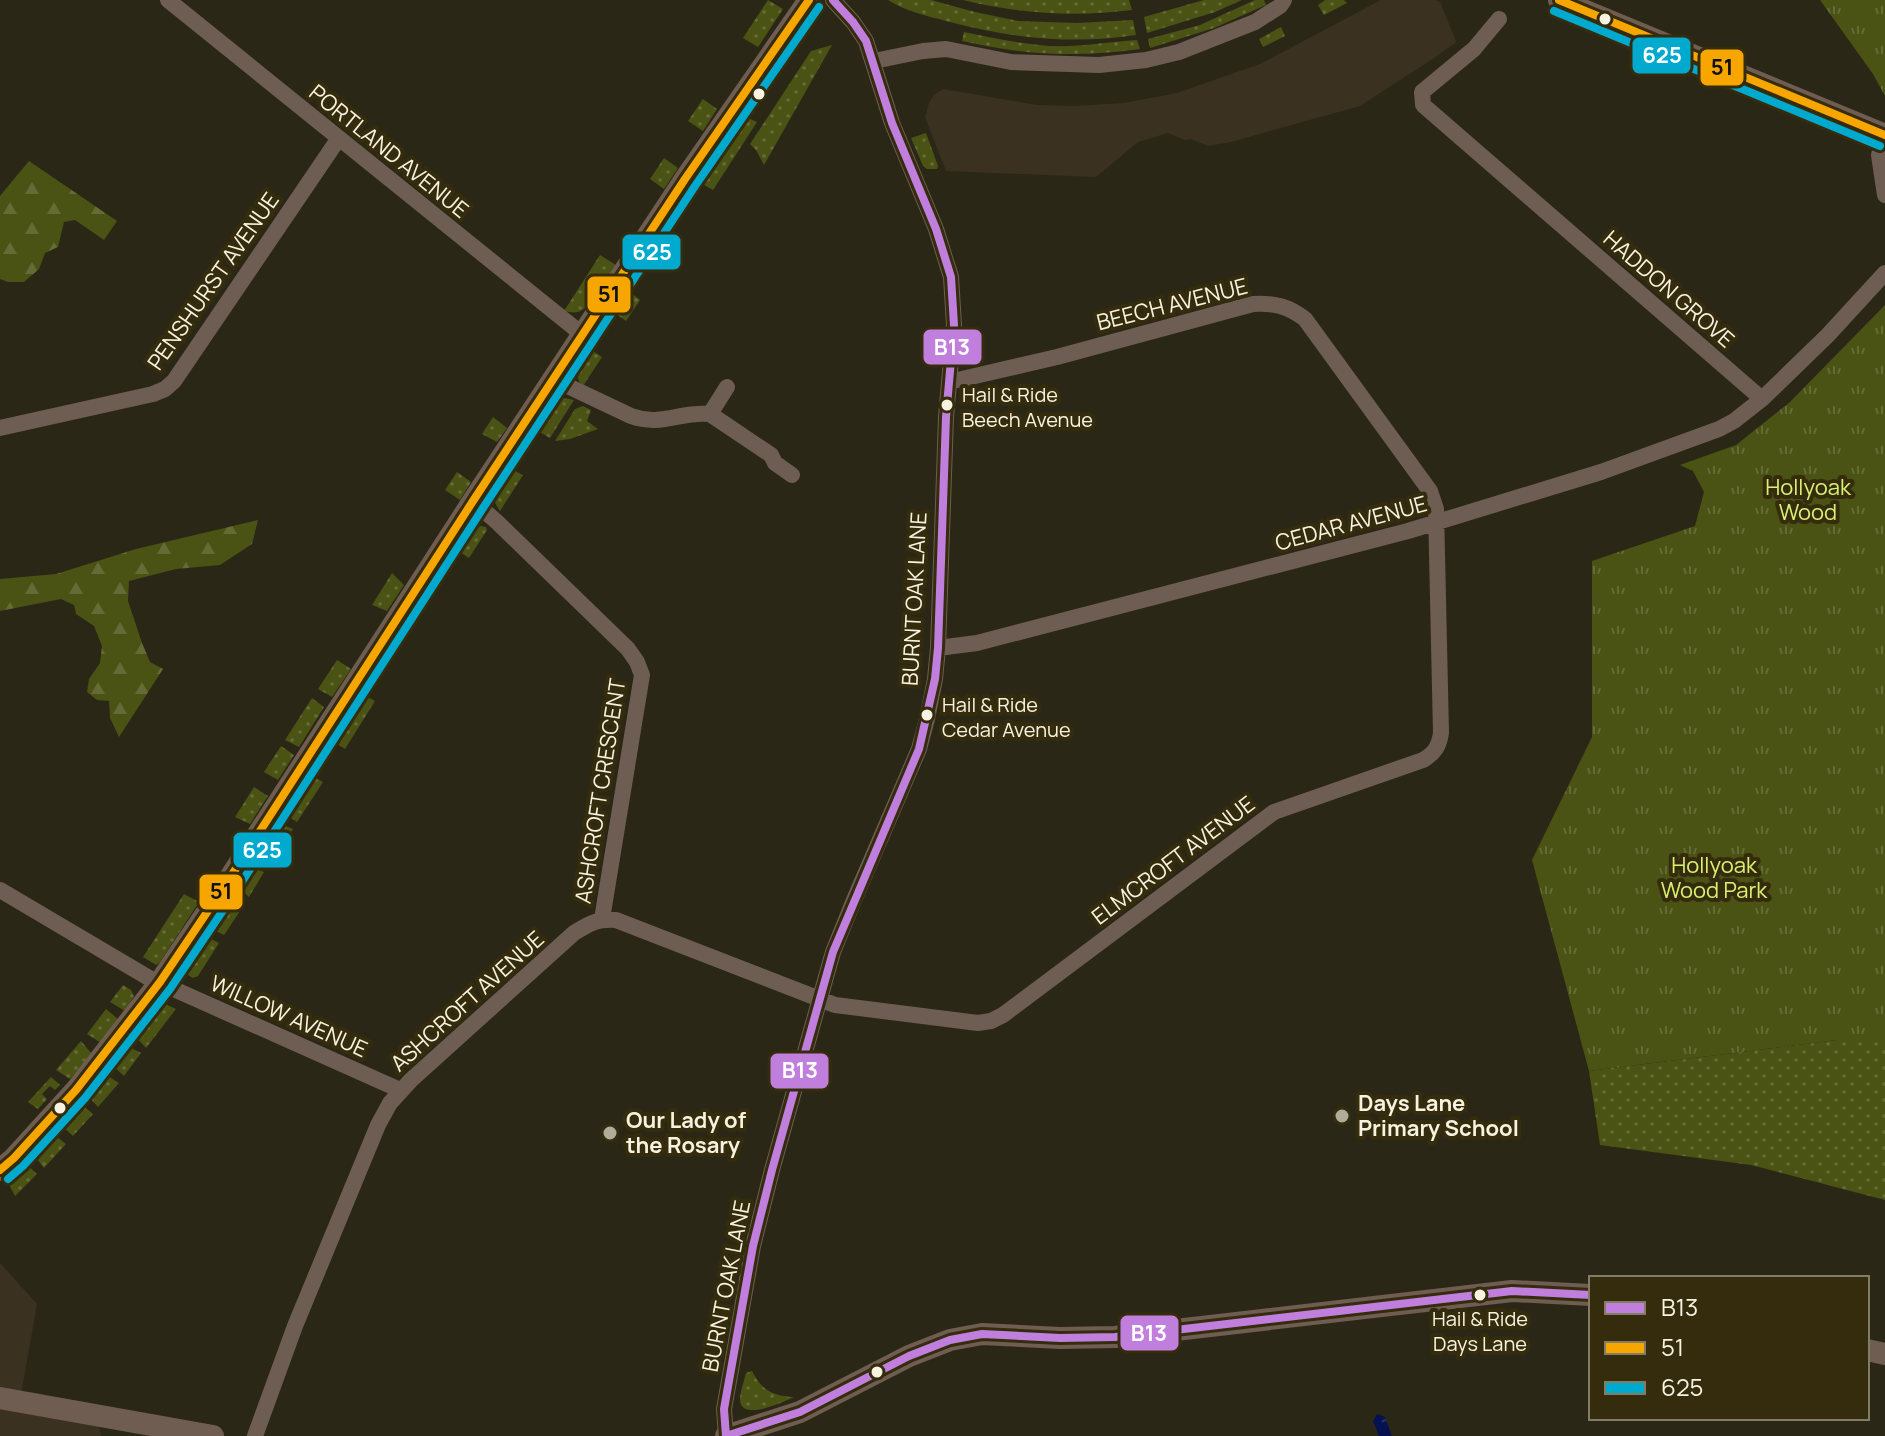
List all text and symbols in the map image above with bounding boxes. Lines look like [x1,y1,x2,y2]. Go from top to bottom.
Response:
unlabelled marker [1597,11,1613,27]
line badge: 625 [1631,36,1692,75]
text: 625 [1642,40,1682,70]
line badge: 51 [1699,48,1745,87]
text: 51 [1711,52,1733,82]
street label: PORTLAND AVENUE [303,77,475,225]
unlabelled marker [751,86,767,102]
street label: PENSHURST AVENUE [140,186,286,376]
street label: HADDON GROVE [1597,224,1741,354]
line badge: 625 [621,233,682,271]
text: 625 [632,237,672,267]
street label: BEECH AVENUE [1093,271,1251,337]
line badge: 51 [586,275,632,314]
text: 51 [598,279,620,309]
line badge: B13 [922,328,983,366]
text: B13 [934,332,970,362]
place label: Hail & Ride Beech Avenue [962,381,1093,433]
marker: Hail & Ride Beech Avenue [939,397,955,413]
park label: Hollyoak Wood [1765,472,1852,527]
street label: CEDAR AVENUE [1272,488,1430,558]
street label: BURNT OAK LANE [894,511,934,687]
street label: ASHCROFT CRESCENT [567,676,633,906]
place label: Hail & Ride Cedar Avenue [942,691,1071,743]
marker: Hail & Ride Cedar Avenue [919,707,935,723]
street label: ELMCROFT AVENUE [1085,789,1261,931]
line badge: 625 [232,831,293,869]
text: 625 [242,835,282,865]
park label: Hollyoak Wood Park [1661,850,1768,905]
line badge: 51 [198,873,244,911]
text: 51 [210,876,232,906]
street label: ASHCROFT AVENUE [384,924,550,1078]
street label: WILLOW AVENUE [206,968,372,1064]
line badge: B13 [769,1052,830,1090]
text: B13 [782,1055,818,1085]
place label: Days Lane Primary School [1358,1088,1519,1143]
unlabelled marker [52,1100,68,1116]
place label: Our Lady of the Rosary [626,1105,747,1160]
marker: Days Lane Primary School [1333,1107,1351,1125]
marker: Our Lady of the Rosary [601,1124,619,1142]
street label: BURNT OAK LANE [695,1198,757,1374]
legend [1589,1276,1869,1420]
marker: Hail & Ride Days Lane [1472,1287,1488,1303]
text: B13 [1661,1290,1698,1323]
place label: Hail & Ride Days Lane [1432,1305,1528,1357]
line badge: B13 [1119,1314,1180,1352]
text: B13 [1131,1318,1167,1348]
text: 51 [1661,1330,1684,1363]
unlabelled marker [869,1364,885,1380]
text: 625 [1661,1370,1703,1403]

